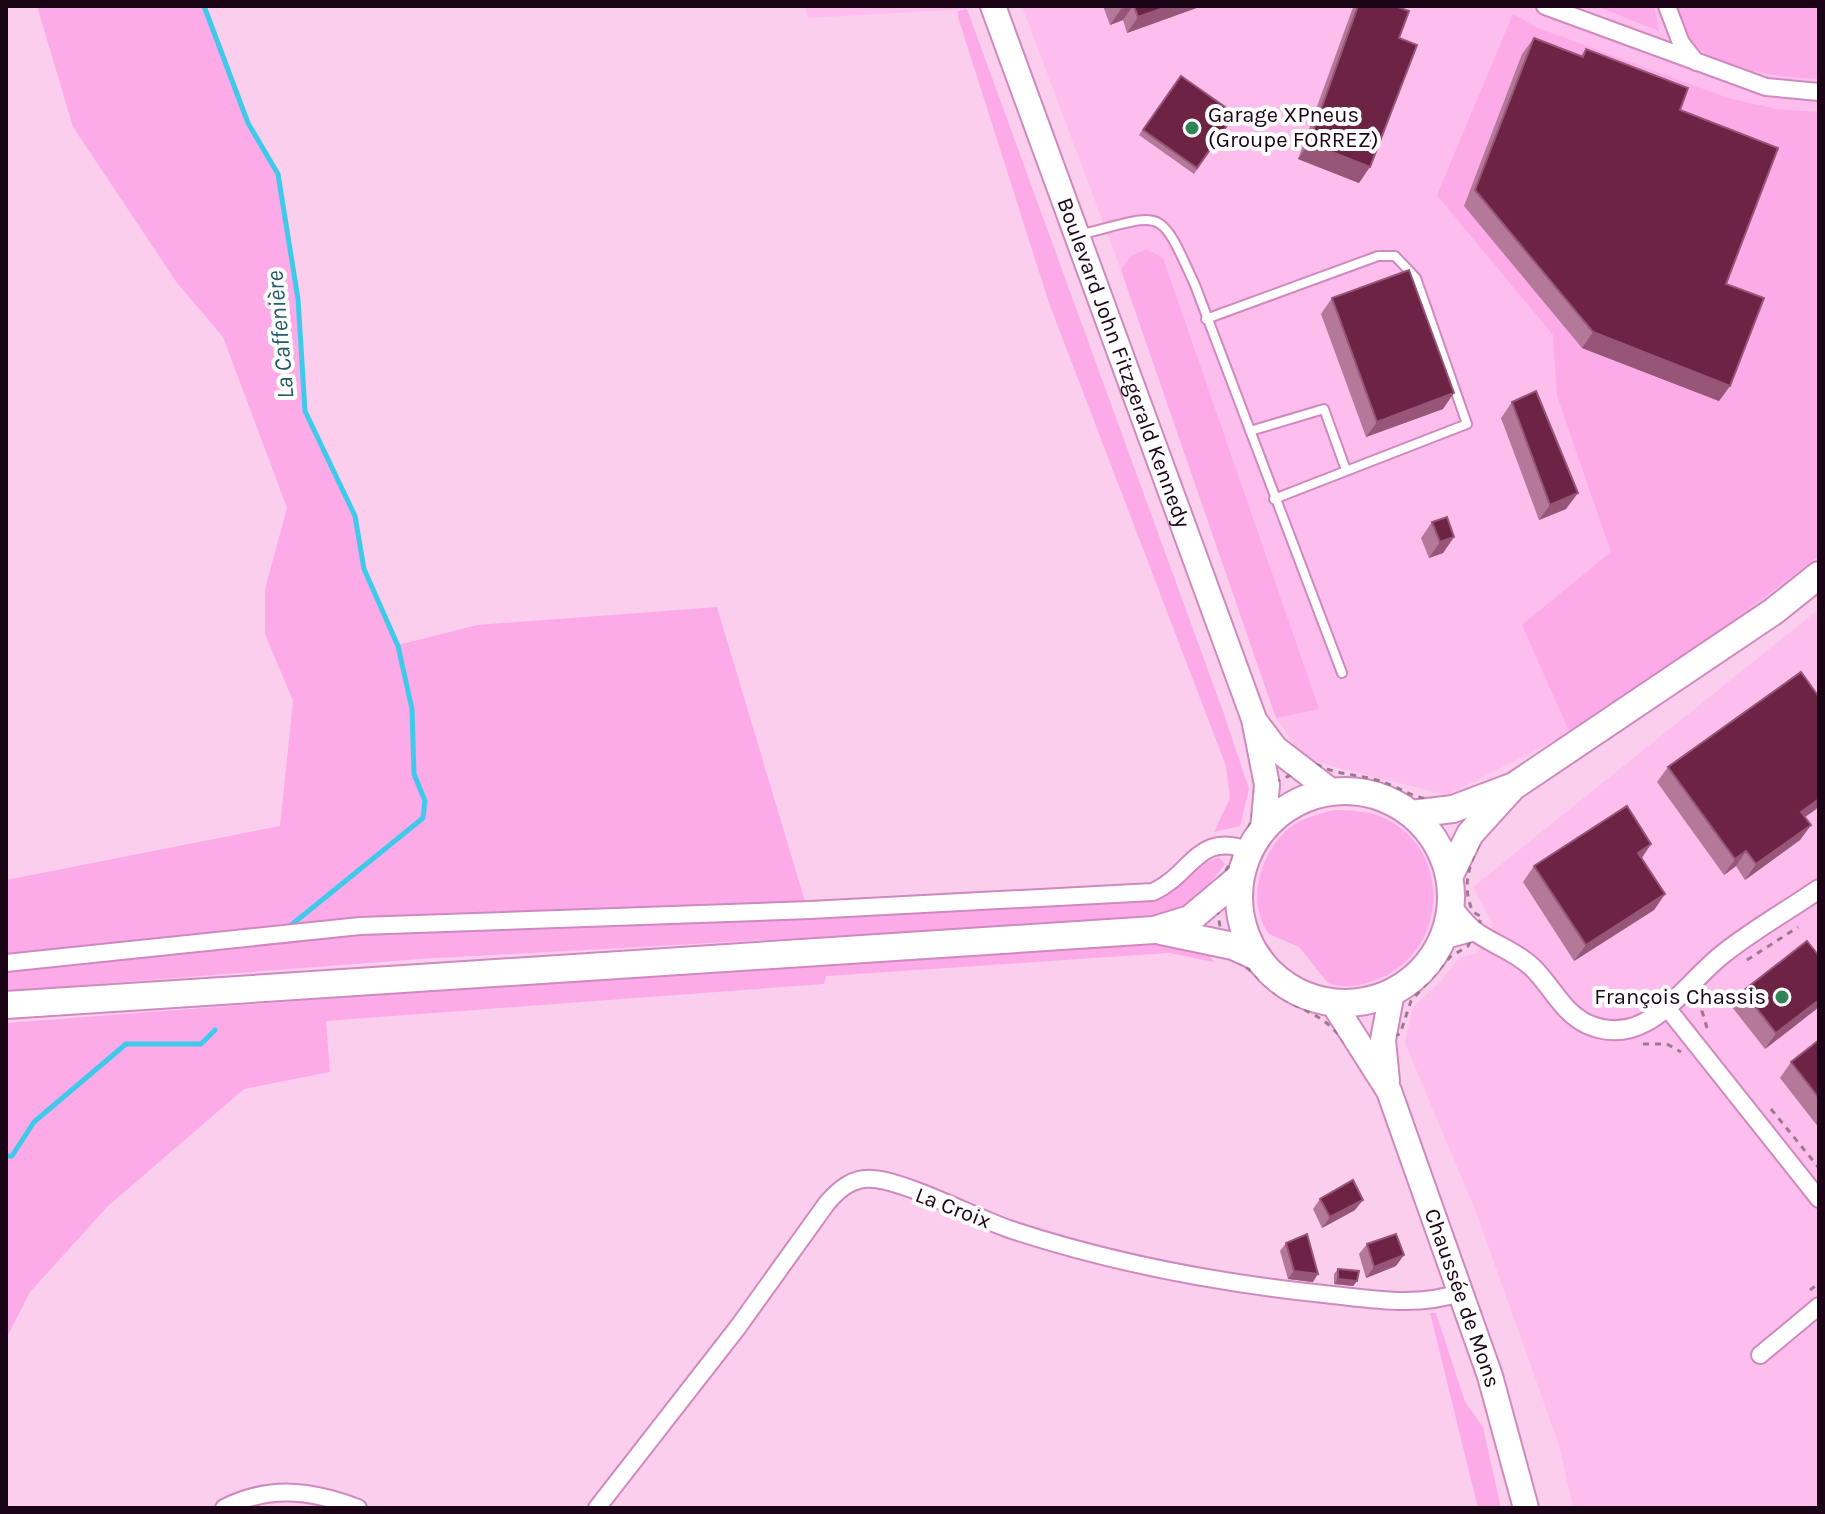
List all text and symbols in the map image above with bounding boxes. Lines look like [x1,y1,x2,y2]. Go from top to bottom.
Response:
place label: Garage XPneus (Groupe FORREZ) [1208,102,1379,153]
marker: Garage XPneus (Groupe FORREZ) [1183,119,1201,137]
street label: Boulevard John Fitzgerald Kennedy [1051,194,1196,531]
water label: La Caffenière [260,270,300,400]
place label: François Chassis [1594,984,1766,1010]
marker: François Chassis [1773,988,1791,1006]
street label: La Croix [912,1182,994,1234]
street label: Chaussée de Mons [1419,1205,1506,1391]

